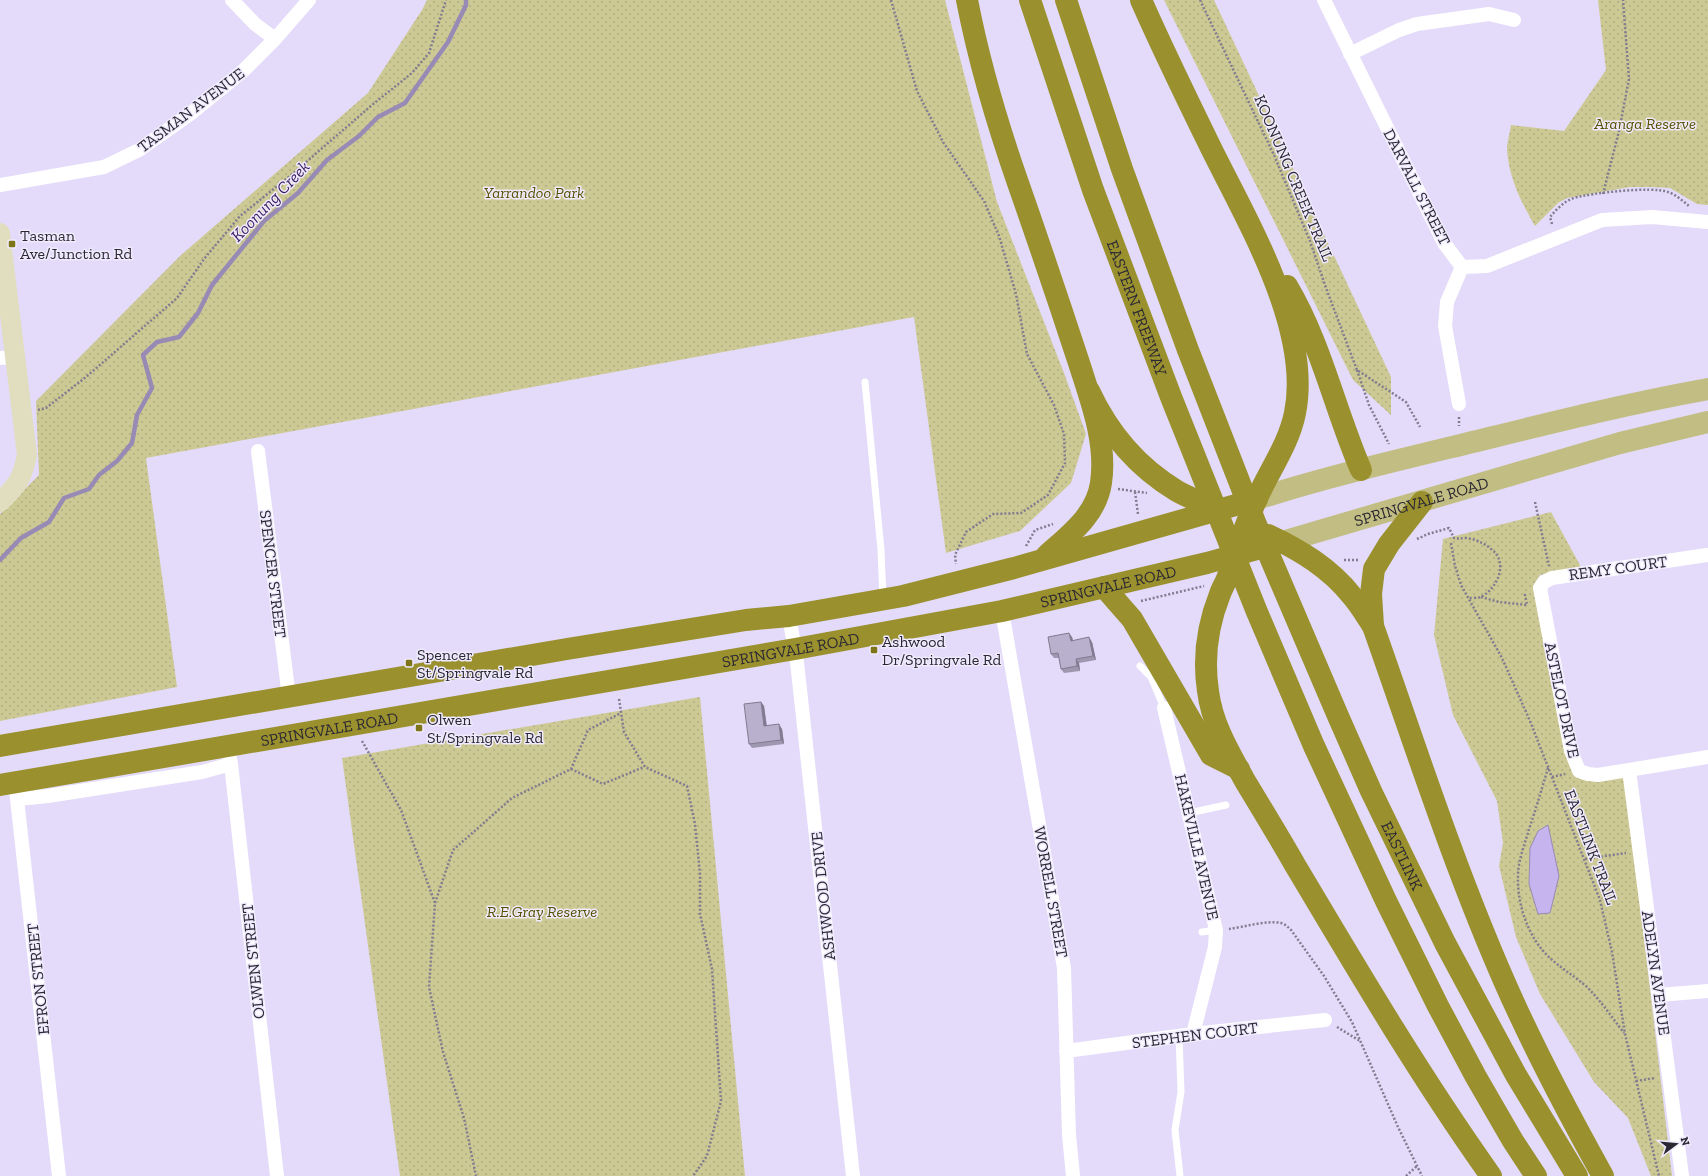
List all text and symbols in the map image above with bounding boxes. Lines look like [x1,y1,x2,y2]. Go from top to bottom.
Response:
street label: TASMAN AVENUE [134,64,248,156]
street label: KOONUNG CREEK TRAIL [1250,92,1338,264]
park label: Aranga Reserve [1593,114,1696,133]
street label: DARVALL STREET [1379,126,1455,248]
water label: Koonung Creek [226,156,314,246]
park label: Yarrandoo Park [484,183,584,202]
place label: Tasman Ave/Junction Rd [20,226,133,263]
street label: EASTERN FREEWAY [1103,237,1172,378]
marker: Tasman Ave/Junction Rd [7,239,17,249]
street label: SPRINGVALE ROAD [1352,473,1491,530]
street label: SPENCER STREET [256,509,290,639]
street label: REMY COURT [1567,552,1669,584]
street label: SPRINGVALE ROAD [1038,561,1178,611]
street label: SPRINGVALE ROAD [720,628,861,671]
place label: Ashwood Dr/Springvale Rd [882,632,1002,669]
street label: ASTELOT DRIVE [1540,640,1584,760]
place label: Spencer St/Springvale Rd [417,645,533,682]
marker: Ashwood Dr/Springvale Rd [869,645,879,655]
marker: Spencer St/Springvale Rd [404,658,414,668]
street label: SPRINGVALE ROAD [259,708,399,750]
place label: Olwen St/Springvale Rd [427,710,543,747]
marker: Olwen St/Springvale Rd [414,723,424,733]
street label: HAKEVILLE AVENUE [1171,772,1223,922]
street label: EASTLINK TRAIL [1560,787,1622,907]
street label: EASTLINK [1378,818,1428,894]
street label: WORRELL STREET [1030,825,1072,959]
street label: ASHWOOD DRIVE [807,831,839,961]
street label: OLWEN STREET [237,902,269,1020]
park label: R.E.Gray Reserve [487,902,597,921]
street label: ADELYN AVENUE [1638,910,1674,1036]
street label: EFRON STREET [23,922,53,1036]
street label: STEPHEN COURT [1131,1018,1259,1052]
north arrow [1656,1124,1696,1164]
text: N [1678,1136,1693,1148]

